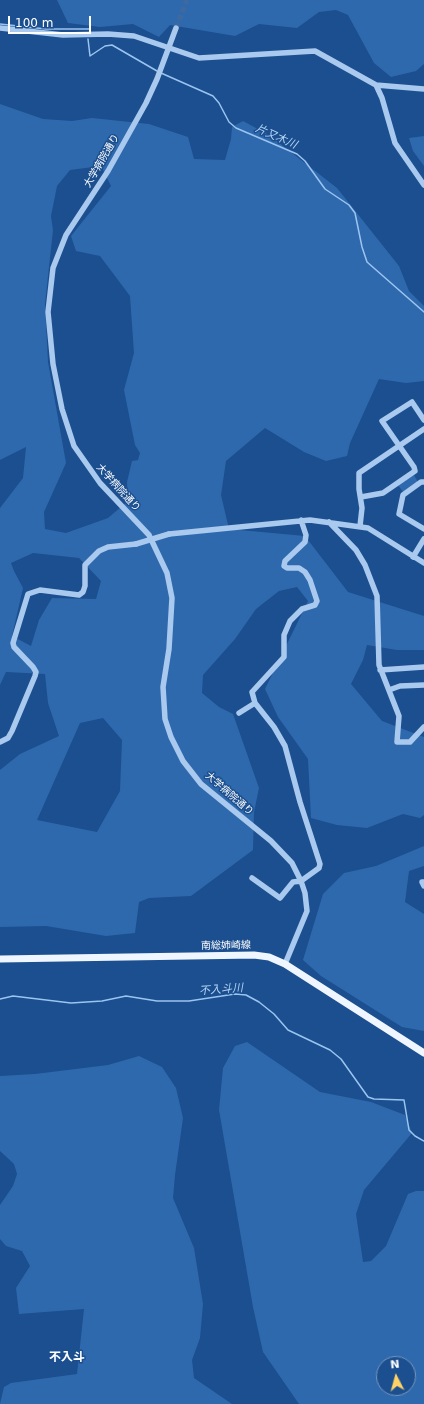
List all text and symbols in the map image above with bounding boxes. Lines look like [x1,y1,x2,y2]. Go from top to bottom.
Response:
scale bar [10,8,93,34]
text: 100 m [15,16,53,30]
water label: 片又木川 [253,122,299,152]
street label: 大学病院通り [82,132,122,190]
street label: 大学病院通り [93,462,143,514]
street label: 大学病院通り [202,770,256,818]
street label: 南総姉崎線 [201,940,251,952]
water label: 不入斗川 [199,982,243,998]
district label: 不入斗 [49,1351,85,1365]
north arrow [376,1356,416,1396]
text: N [390,1358,400,1372]

